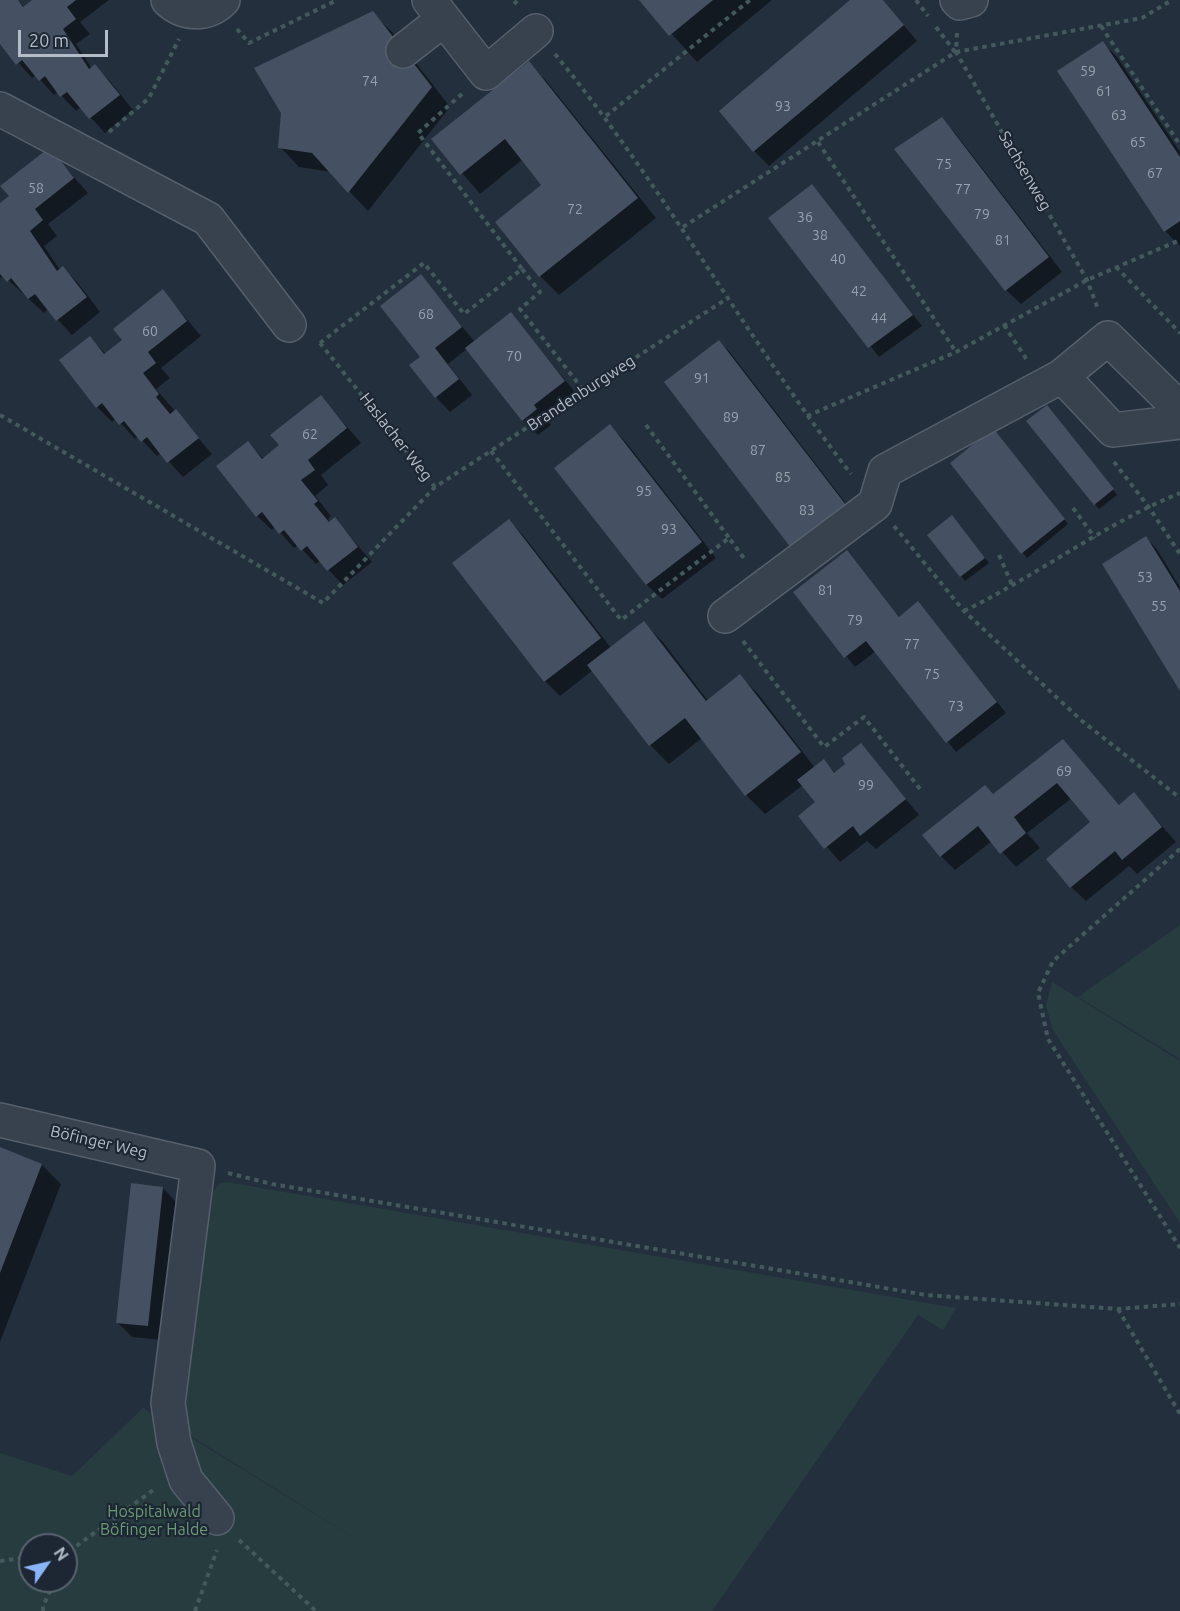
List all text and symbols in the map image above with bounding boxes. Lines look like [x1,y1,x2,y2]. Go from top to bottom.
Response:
scale bar [21,18,111,56]
text: 20 m [29,30,69,50]
house number: 59 [1080,63,1096,79]
house number: 74 [362,73,378,89]
house number: 61 [1096,83,1112,99]
house number: 93 [775,98,791,114]
house number: 63 [1111,107,1127,123]
street label: Sachsenweg [995,128,1055,214]
house number: 65 [1130,134,1146,150]
house number: 75 [936,156,952,172]
house number: 67 [1147,165,1163,181]
house number: 58 [28,180,44,196]
house number: 77 [955,181,971,197]
house number: 72 [567,201,583,217]
house number: 79 [974,206,990,222]
house number: 36 [797,209,813,225]
house number: 38 [812,227,828,243]
house number: 81 [995,232,1011,248]
house number: 40 [830,251,846,267]
house number: 42 [851,283,867,299]
house number: 68 [418,306,434,322]
house number: 44 [871,310,887,326]
house number: 60 [142,323,158,339]
house number: 70 [506,348,522,364]
street label: Brandenburgweg [523,351,639,435]
house number: 91 [694,370,710,386]
street label: Haslacher Weg [356,389,436,485]
house number: 89 [723,409,739,425]
house number: 62 [302,426,318,442]
house number: 87 [750,442,766,458]
house number: 85 [775,469,791,485]
house number: 95 [636,483,652,499]
house number: 83 [799,502,815,518]
house number: 93 [661,521,677,537]
house number: 53 [1137,569,1153,585]
house number: 81 [818,582,834,598]
house number: 55 [1151,598,1167,614]
house number: 79 [847,612,863,628]
house number: 77 [904,636,920,652]
house number: 75 [924,666,940,682]
house number: 73 [948,698,964,714]
house number: 69 [1056,763,1072,779]
house number: 99 [858,777,874,793]
street label: Böfinger Weg [49,1122,149,1162]
park label: Hospitalwald Böfinger Halde [100,1502,208,1540]
north arrow [18,1533,78,1593]
text: N [50,1544,72,1564]

